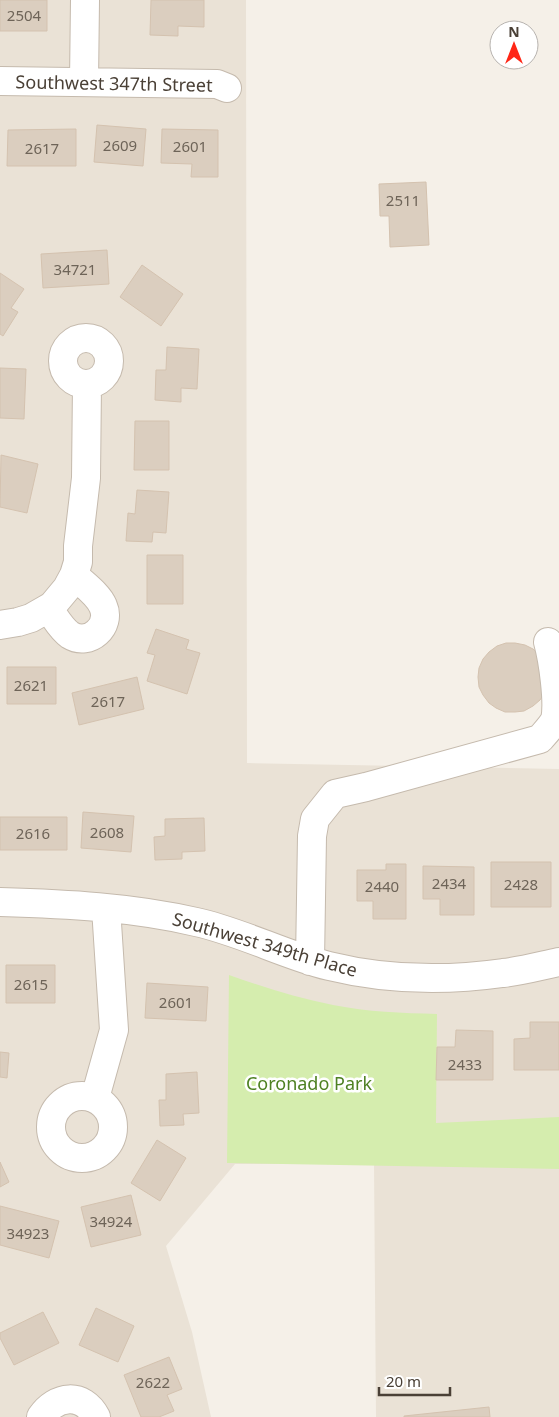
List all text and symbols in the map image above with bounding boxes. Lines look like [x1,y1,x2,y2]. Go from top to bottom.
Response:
house number: 2504 [7,5,42,25]
north arrow [489,20,539,70]
text: N [508,22,520,41]
street label: Southwest 347th Street [15,69,213,97]
house number: 2609 [103,135,137,155]
house number: 2601 [173,136,207,156]
house number: 2617 [25,138,59,158]
house number: 2511 [386,190,420,210]
house number: 34721 [54,259,96,279]
house number: 2621 [14,675,48,695]
house number: 2617 [91,691,125,711]
house number: 2608 [90,822,124,842]
house number: 2616 [16,823,50,843]
house number: 2434 [432,873,467,893]
house number: 2428 [504,874,538,894]
house number: 2440 [365,876,399,896]
street label: Southwest 349th Place [170,906,360,982]
house number: 2615 [14,974,48,994]
house number: 2601 [159,992,193,1012]
house number: 2433 [448,1054,482,1074]
park label: Coronado Park [246,1071,372,1095]
house number: 34924 [90,1211,133,1231]
house number: 34923 [7,1223,49,1243]
scale bar [379,1364,450,1396]
text: 20 m [386,1371,421,1391]
house number: 2622 [136,1372,170,1392]

